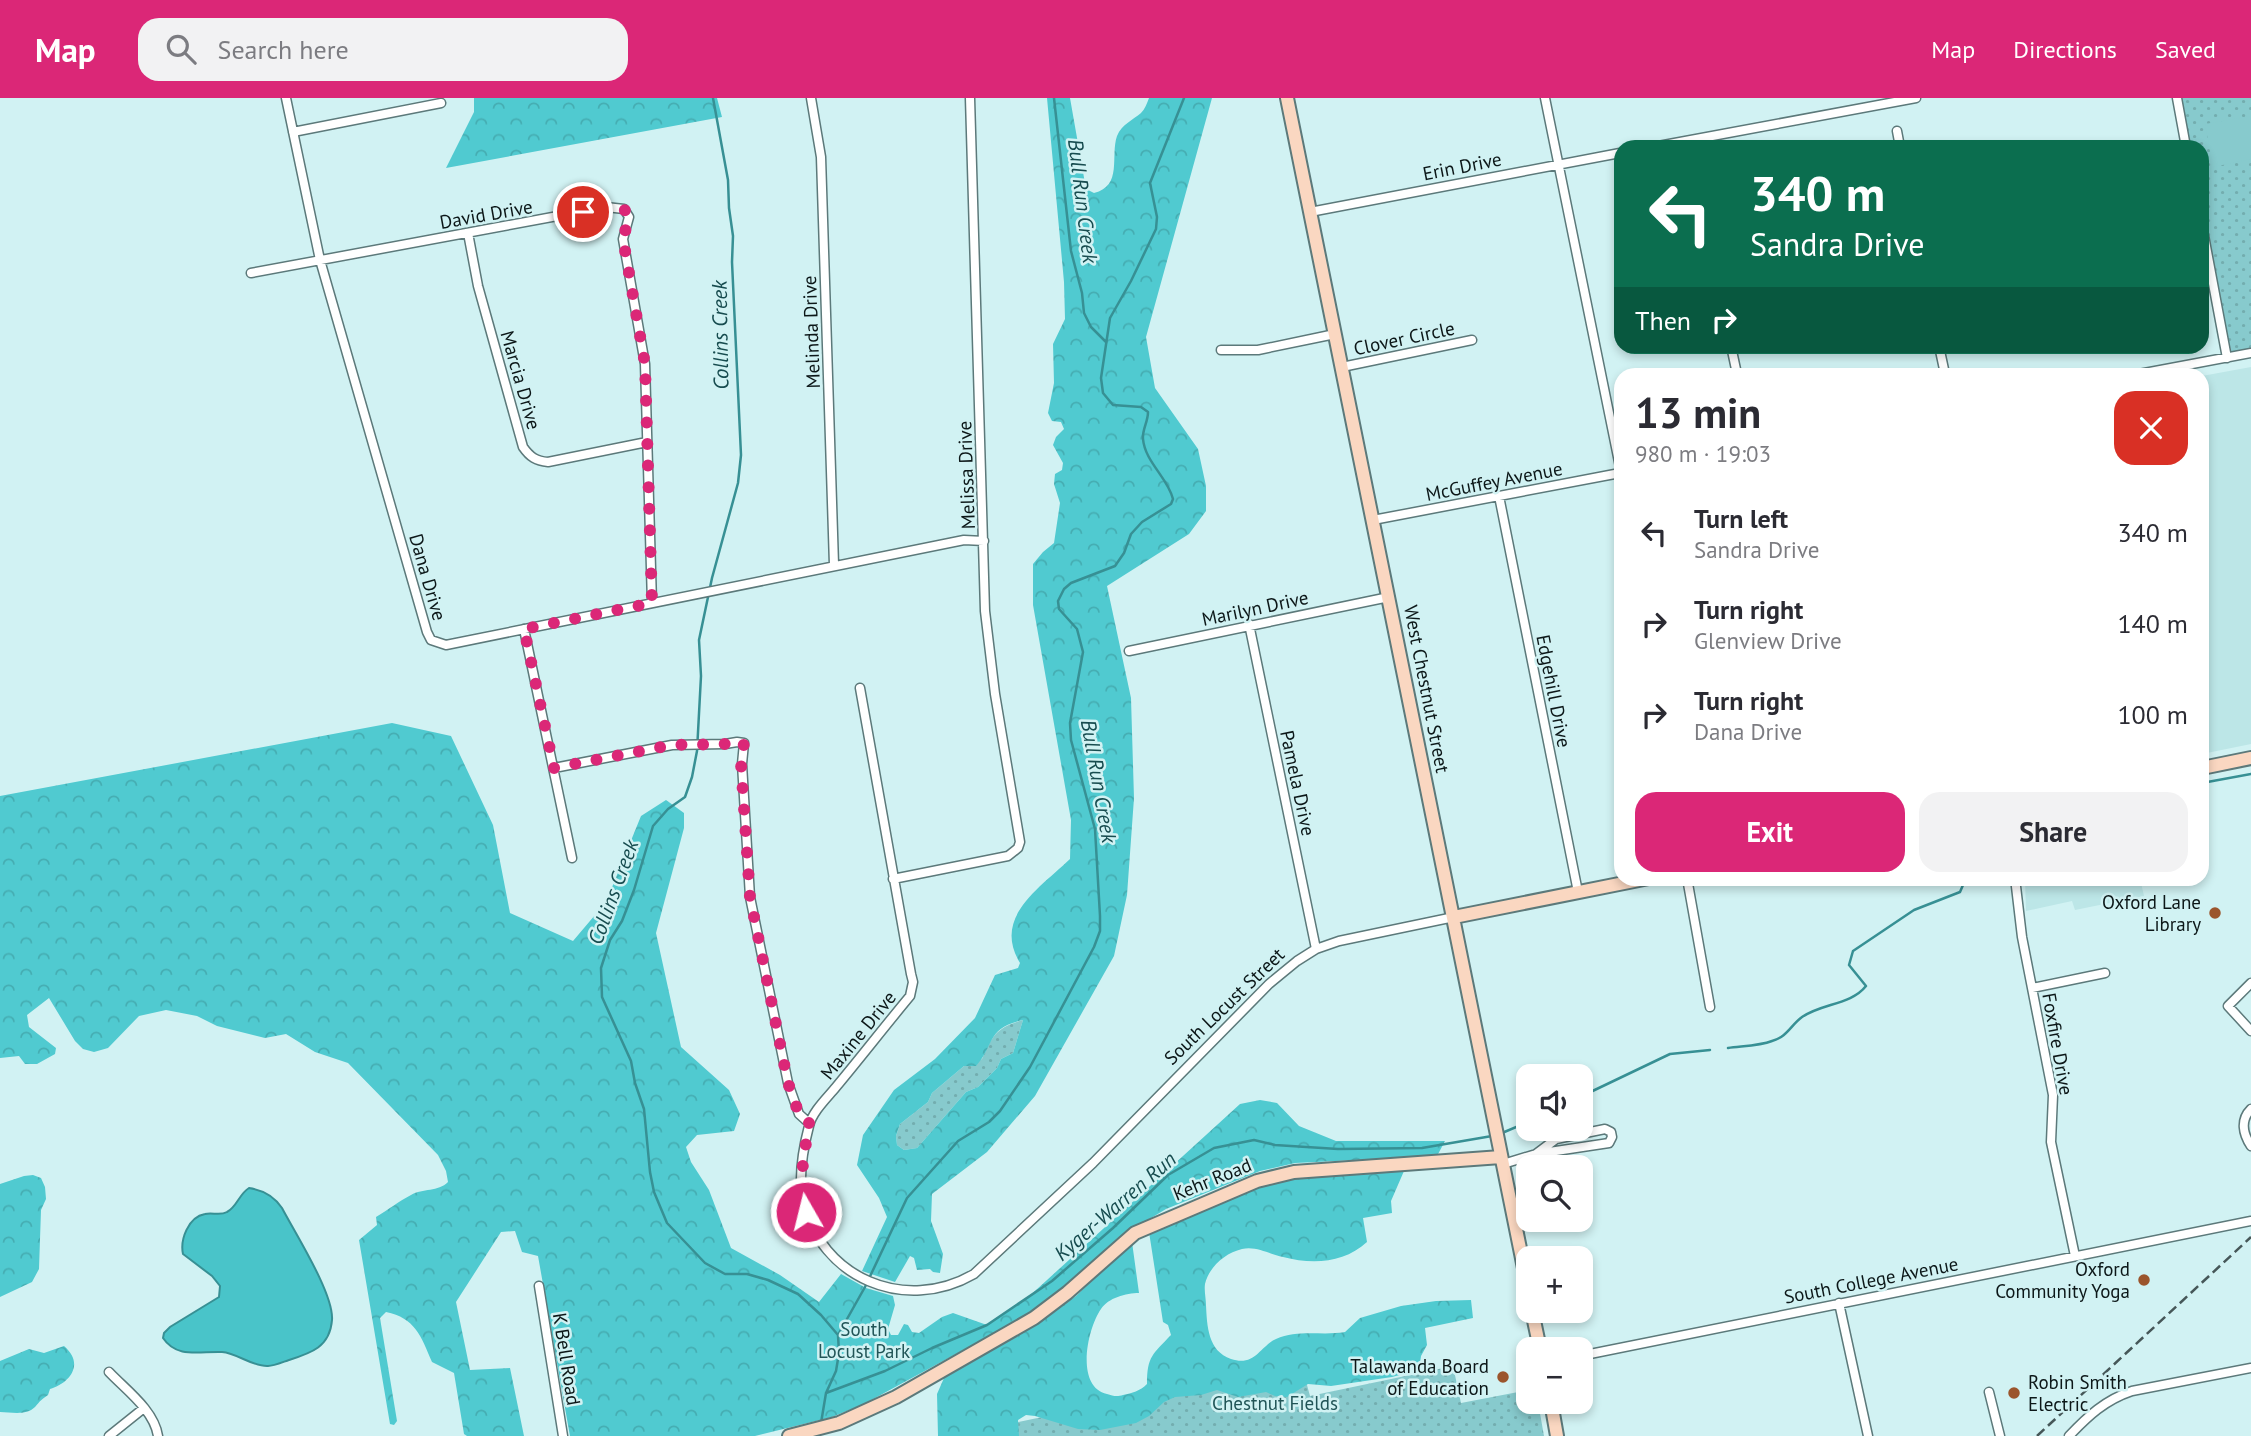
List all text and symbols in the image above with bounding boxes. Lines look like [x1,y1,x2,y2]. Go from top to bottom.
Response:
search box [138,18,628,81]
text: Map [35,28,96,71]
icon: search [162,30,200,68]
text: Search here [218,33,349,66]
text: Map [1931,34,1975,65]
text: Directions [2013,34,2117,65]
text: Saved [2155,34,2216,65]
water label: Bull Run Creek [1062,137,1104,266]
street label: Erin Drive [1421,147,1503,185]
text: 340 m [1750,161,1885,225]
icon: left [1635,168,1726,259]
pin [553,182,613,242]
icon: arrive [564,193,602,231]
street label: David Drive [438,194,534,234]
text: Sandra Drive [1750,223,1925,265]
street label: Melinda Drive [797,275,825,389]
water label: Collins Creek [706,279,734,390]
icon: right [1705,301,1743,339]
text: Then [1635,304,1691,337]
street label: Clover Circle [1351,316,1457,360]
street label: Marcia Drive [495,328,547,432]
text: 13 min [1635,385,1761,440]
button: close [2114,391,2188,465]
street label: Melissa Drive [952,420,980,530]
text: 980 m · 19:03 [1635,439,1771,468]
street label: McGuffey Avenue [1424,456,1564,506]
text: Turn left [1694,502,1788,535]
icon: left [1635,514,1673,552]
text: 340 m [2117,516,2188,549]
street label: Dana Drive [404,531,452,623]
text: Sandra Drive [1694,535,1820,564]
street label: Marilyn Drive [1199,585,1311,631]
text: Turn right [1694,593,1803,626]
street label: West Chestnut Street [1399,603,1455,775]
icon: right [1635,605,1673,643]
text: 140 m [2117,607,2188,640]
text: Glenview Drive [1694,626,1842,655]
street label: Edgehill Drive [1531,633,1577,749]
text: Turn right [1694,684,1803,717]
icon: right [1635,696,1673,734]
text: 100 m [2117,698,2188,731]
water label: Bull Run Creek [1075,717,1123,846]
text: Dana Drive [1694,717,1802,746]
street label: Pamela Drive [1275,728,1321,838]
button: Exit [1635,792,1905,872]
button: Share [1919,792,2188,872]
water label: Collins Creek [582,835,645,948]
place label: Oxford Lane Library [2102,890,2201,936]
marker: Oxford Lane Library [2207,905,2223,921]
street label: South Locust Street [1159,942,1290,1070]
street label: Maxine Drive [815,986,901,1084]
street label: Foxfire Drive [2037,991,2079,1097]
map controls [1516,1064,1593,1414]
button: sound [1516,1064,1593,1141]
water label: Kyger-Warren Run [1048,1146,1182,1266]
street label: Kehr Road [1169,1152,1255,1206]
button: search [1516,1155,1593,1232]
position arrow [769,1175,843,1249]
button: + [1516,1246,1593,1323]
street label: South College Avenue [1782,1251,1960,1309]
place label: Oxford Community Yoga [1995,1257,2130,1303]
marker: Oxford Community Yoga [2136,1272,2152,1288]
street label: K Bell Road [548,1311,586,1407]
park label: South Locust Park [818,1317,910,1363]
button: − [1516,1337,1593,1414]
place label: Talawanda Board of Education [1350,1354,1489,1400]
marker: Talawanda Board of Education [1495,1369,1511,1385]
place label: Robin Smith Electric [2028,1370,2127,1416]
marker: Robin Smith Electric [2006,1385,2022,1401]
park label: Chestnut Fields [1212,1391,1338,1415]

